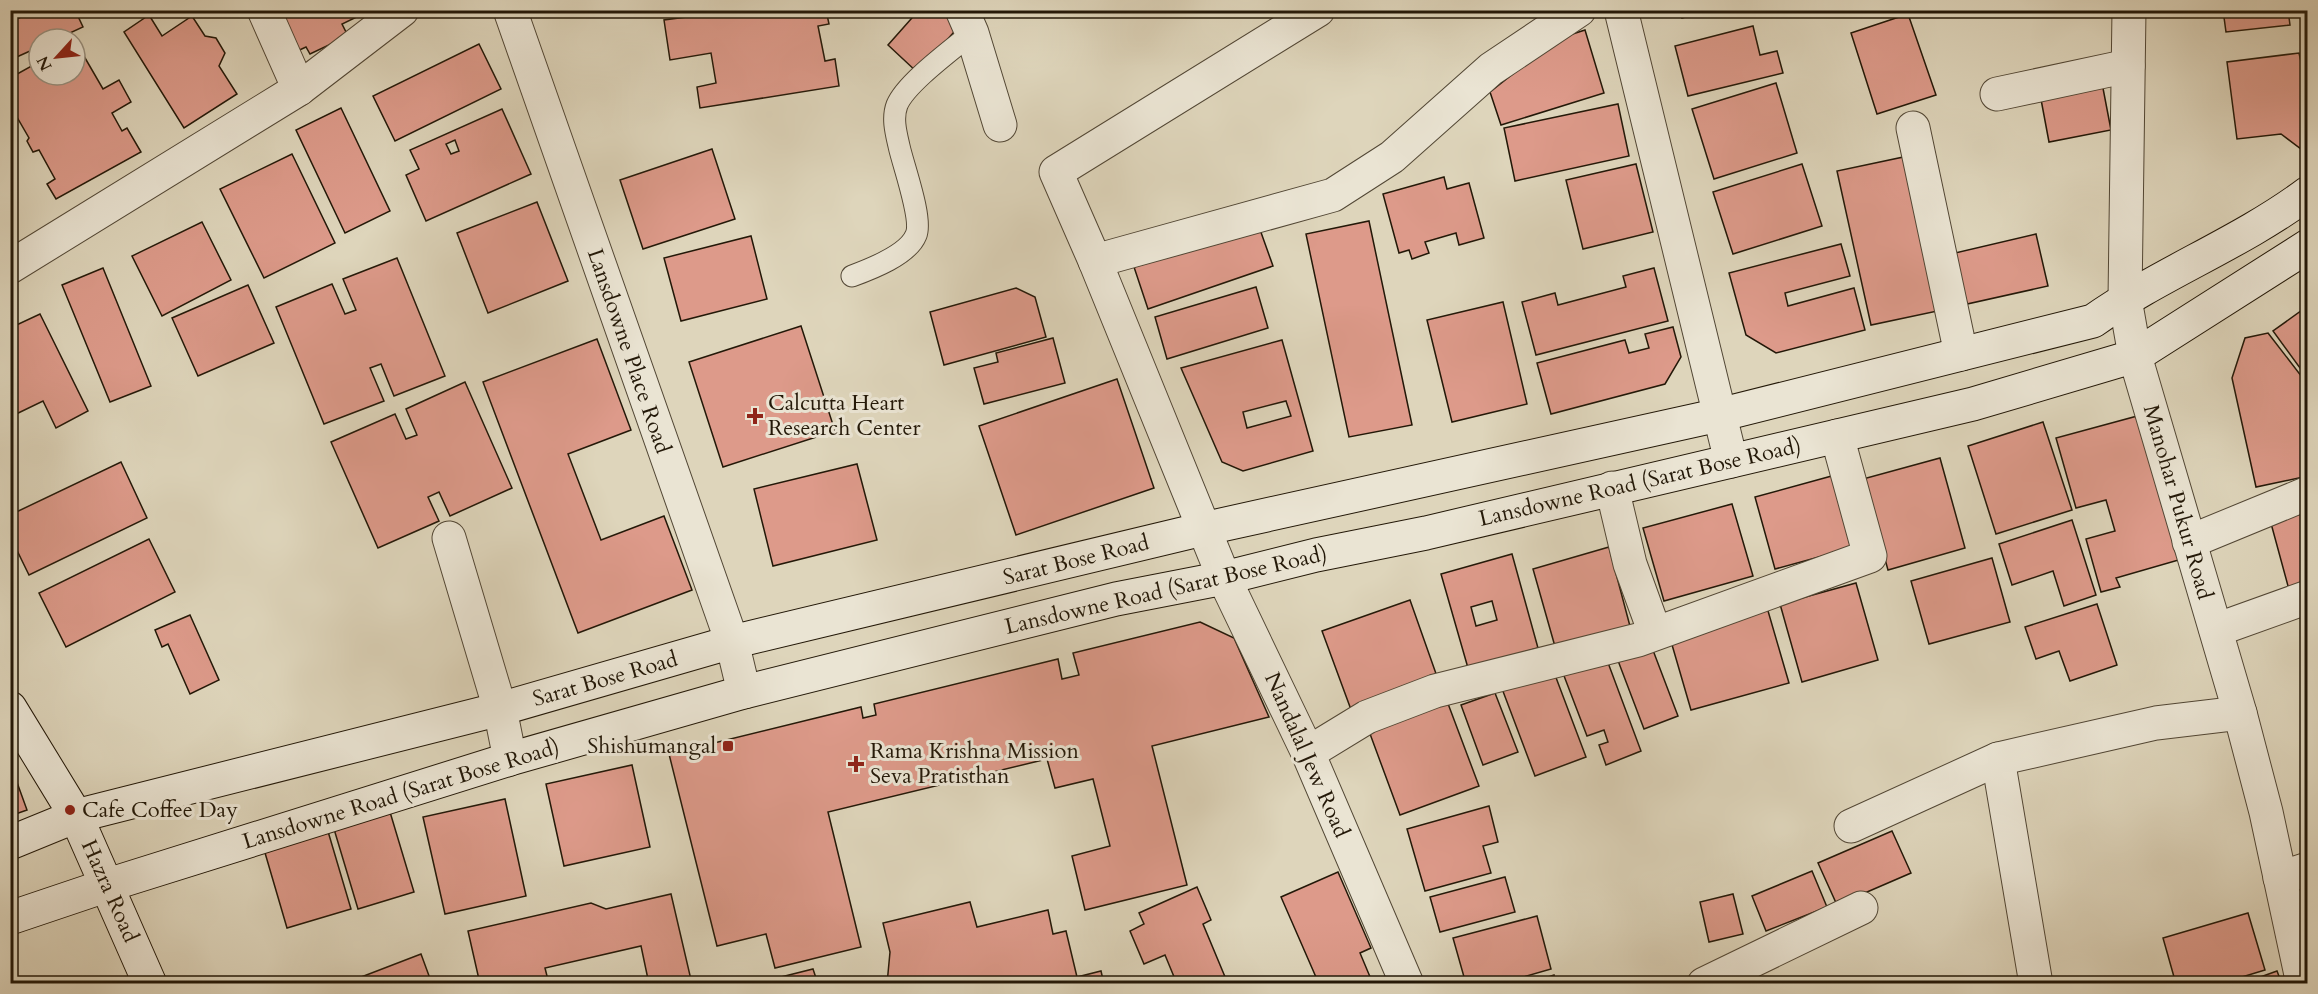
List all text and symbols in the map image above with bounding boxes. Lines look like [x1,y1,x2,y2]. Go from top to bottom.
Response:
north arrow [27,27,87,87]
text: N [32,52,57,75]
street label: Lansdowne Place Road [580,245,678,458]
place label: Calcutta Heart Research Center [768,388,921,443]
street label: Manohar Pukur Road [2136,401,2220,603]
marker: Calcutta Heart Research Center [746,407,764,425]
street label: Lansdowne Road (Sarat Bose Road) [1476,430,1804,534]
street label: Sarat Bose Road [1000,527,1152,593]
street label: Lansdowne Road (Sarat Bose Road) [1002,538,1330,642]
street label: Sarat Bose Road [529,644,681,714]
street label: Nandalal Jew Road [1257,668,1357,843]
street label: Lansdowne Road (Sarat Bose Road) [239,731,563,857]
place label: Shishumangal [587,731,716,761]
place label: Rama Krishna Mission Seva Pratisthan [870,736,1079,791]
marker: Shishumangal [721,739,735,753]
marker: Rama Krishna Mission Seva Pratisthan [847,755,865,773]
place label: Cafe Coffee Day [82,795,238,825]
marker: Cafe Coffee Day [63,803,77,817]
street label: Hazra Road [74,835,146,947]

